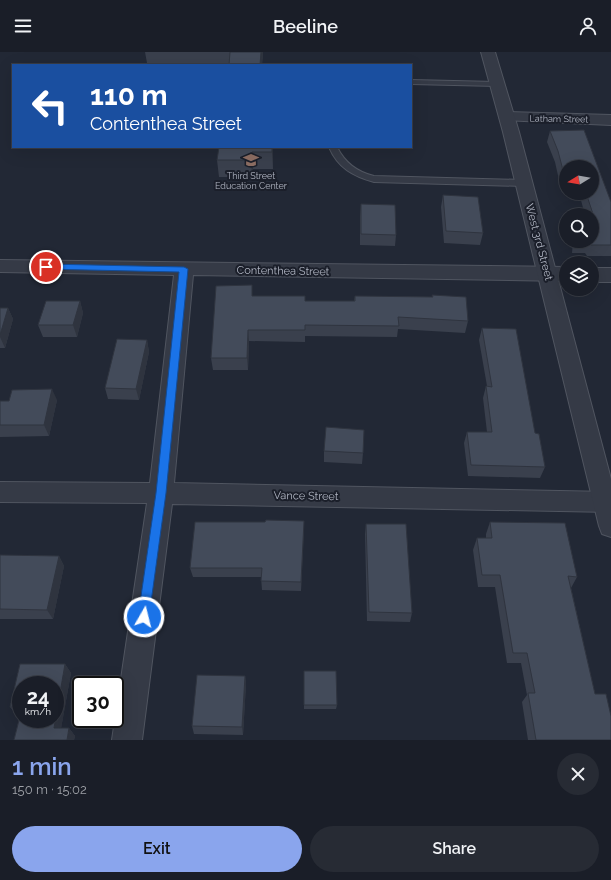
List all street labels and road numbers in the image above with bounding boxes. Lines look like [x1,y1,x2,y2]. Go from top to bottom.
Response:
street label: Latham Street [530,113,588,125]
street label: West 3rd Street [523,202,556,282]
street label: Contenthea Street [237,264,330,278]
street label: Vance Street [273,489,339,503]

